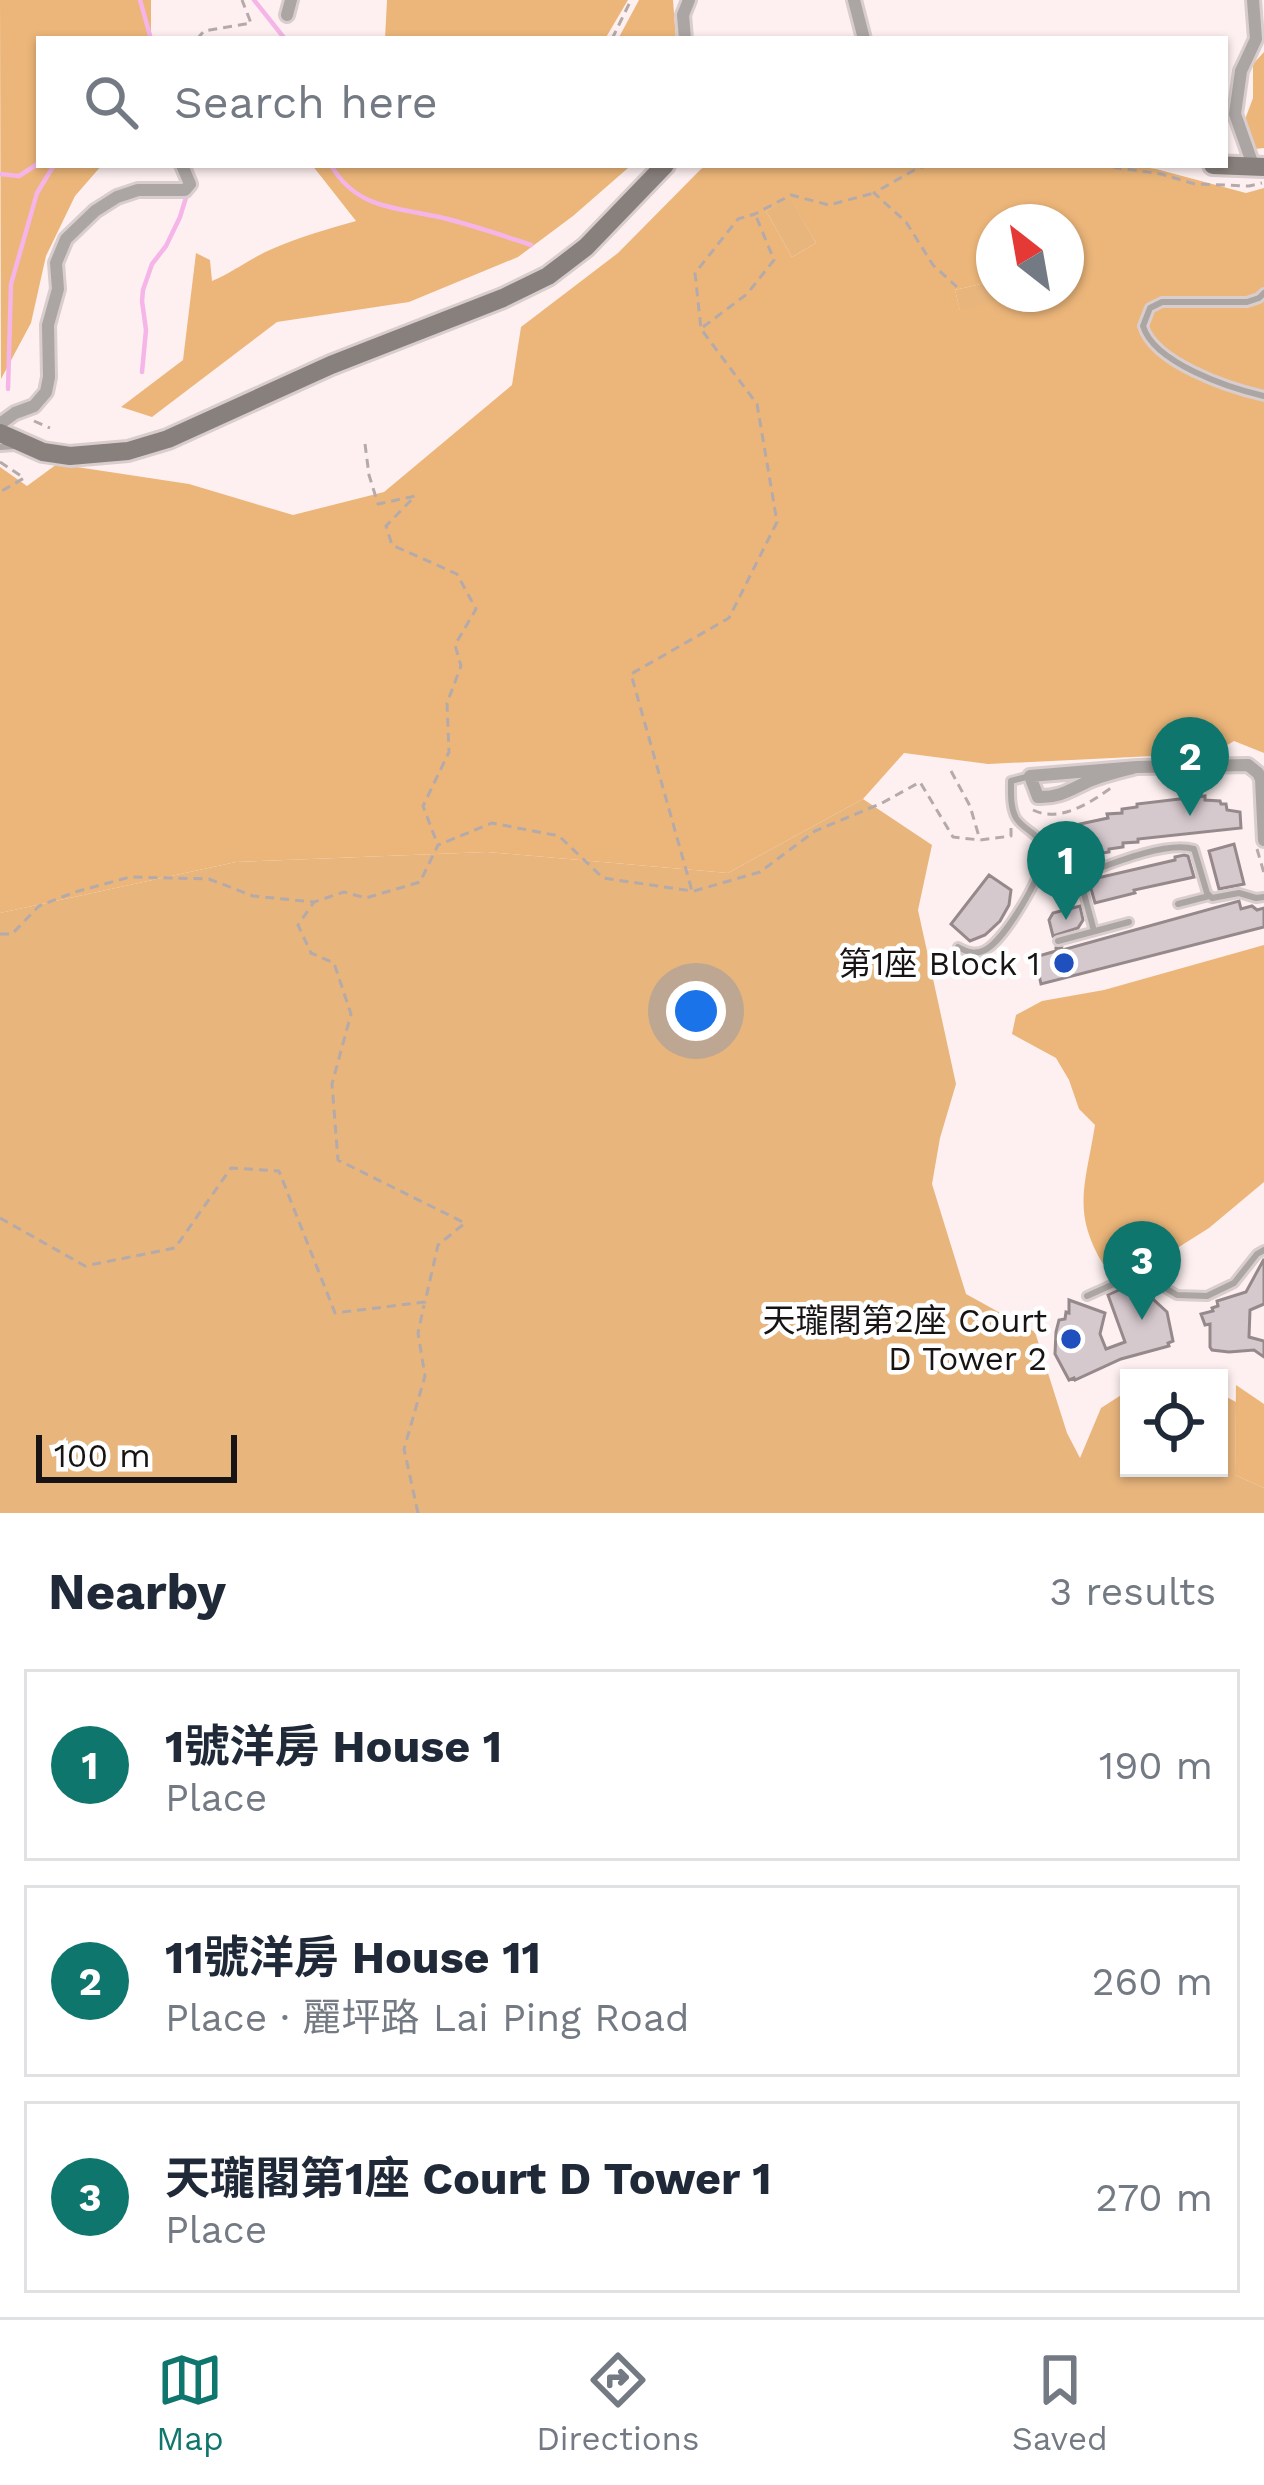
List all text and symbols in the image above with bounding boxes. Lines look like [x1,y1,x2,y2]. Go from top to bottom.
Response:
search box [36,36,1228,168]
icon: search [78,69,144,135]
text: Search here [174,76,438,129]
north arrow [976,204,1084,312]
pin: 2 [1151,717,1229,816]
pin: 1 [1027,821,1105,920]
place label: 第1座 Block 1 [839,944,1040,983]
marker: 第1座 Block 1 [1051,950,1077,976]
your location [666,981,726,1041]
pin: 3 [1103,1221,1181,1320]
place label: 天瓏閣第2座 Court D Tower 2 [762,1301,1047,1378]
marker: 天瓏閣第2座 Court D Tower 2 [1058,1326,1084,1352]
map controls [1120,1369,1228,1477]
button: locate [1120,1369,1228,1477]
scale bar [36,1429,237,1482]
text: 100 m [54,1436,151,1475]
text: Nearby [48,1562,226,1621]
text: 3 results [1050,1569,1216,1614]
text: 1號洋房 House 1 [165,1720,502,1773]
text: 1 [82,1743,98,1788]
text: 190 m [1099,1743,1213,1788]
text: Place [165,1775,267,1820]
text: 11號洋房 House 11 [165,1931,541,1984]
text: 2 [78,1959,102,2004]
text: 260 m [1092,1959,1213,2004]
text: Place · 麗坪路 Lai Ping Road [165,1995,689,2040]
text: 天瓏閣第1座 Court D Tower 1 [165,2152,772,2205]
text: 3 [78,2175,102,2220]
text: 270 m [1095,2175,1213,2220]
text: Place [165,2207,267,2252]
tab: Map [156,2347,224,2458]
tab: Directions [536,2347,699,2458]
tab: Saved [1012,2347,1108,2458]

